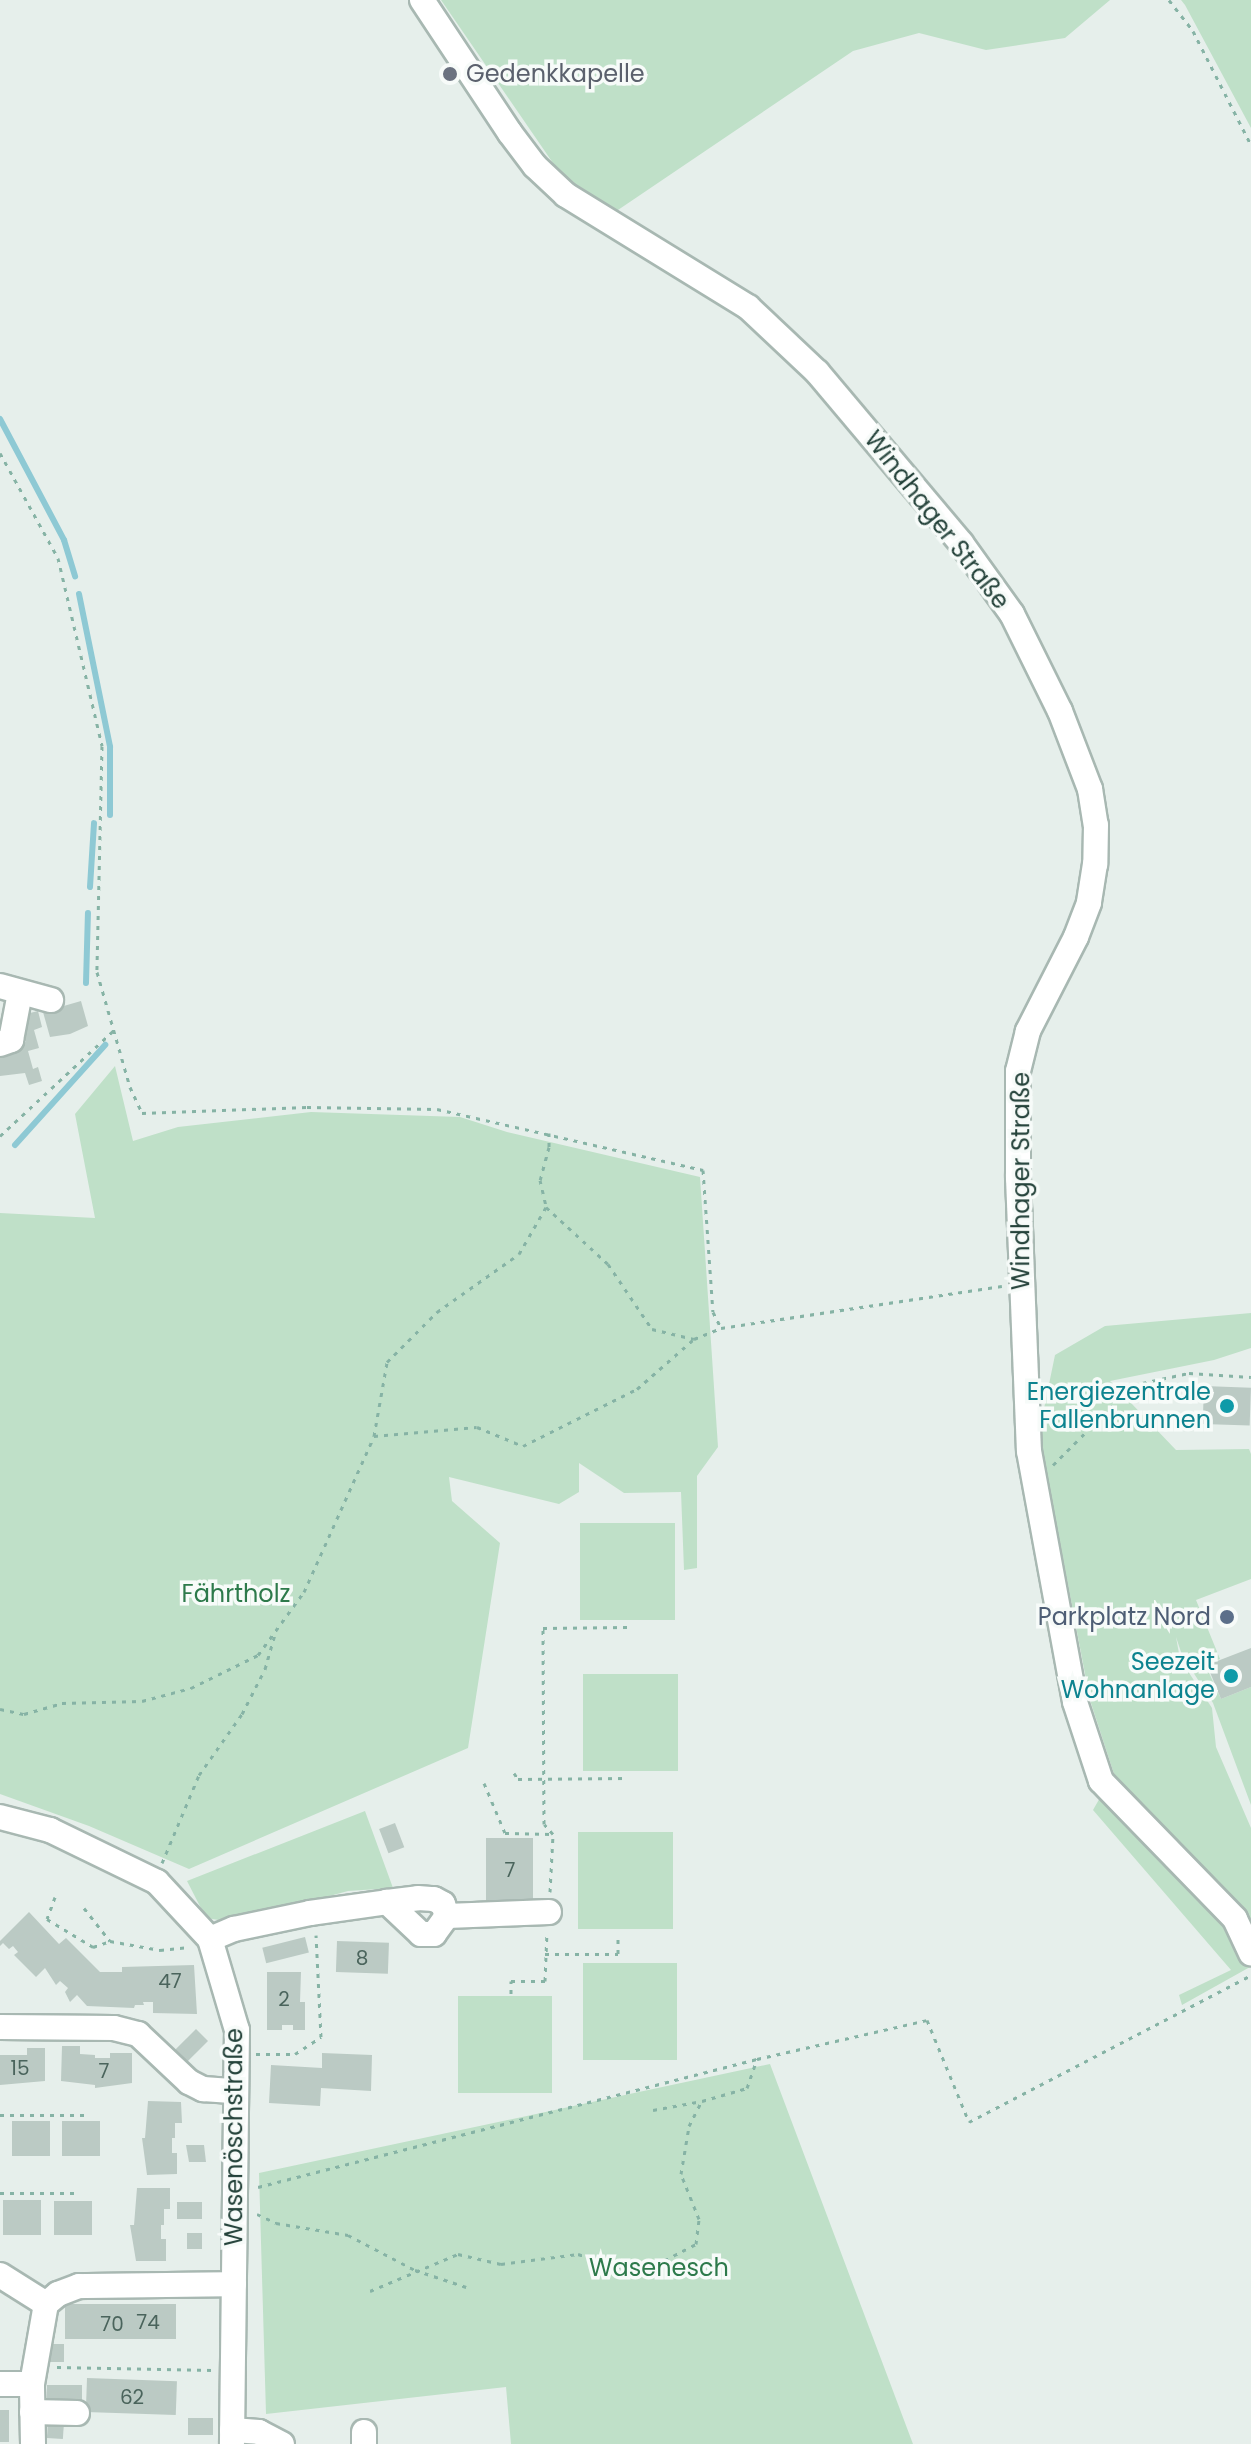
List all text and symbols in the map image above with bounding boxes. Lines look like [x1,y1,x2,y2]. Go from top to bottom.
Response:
place label: Gedenkkapelle [466,60,645,88]
marker: Gedenkkapelle [441,65,459,83]
street label: Windhager Straße [858,425,1016,615]
street label: Windhager Straße [1007,1072,1035,1290]
place label: Energiezentrale Fallenbrunnen [1027,1378,1211,1434]
marker: Energiezentrale Fallenbrunnen [1218,1397,1236,1415]
park label: Fährtholz [182,1580,290,1608]
place label: Parkplatz Nord [1038,1603,1211,1631]
marker: Parkplatz Nord [1218,1608,1236,1626]
place label: Seezeit Wohnanlage [1061,1648,1215,1704]
marker: Seezeit Wohnanlage [1222,1667,1240,1685]
house number: 7 [505,1858,515,1882]
house number: 8 [356,1946,368,1970]
house number: 47 [158,1969,182,1993]
house number: 2 [278,1987,290,2011]
street label: Wasenöschstraße [220,2028,248,2246]
house number: 15 [11,2056,29,2080]
house number: 7 [99,2059,109,2083]
park label: Wasenesch [589,2254,729,2282]
house number: 74 [136,2310,160,2334]
house number: 70 [100,2312,124,2336]
house number: 62 [120,2385,144,2409]

